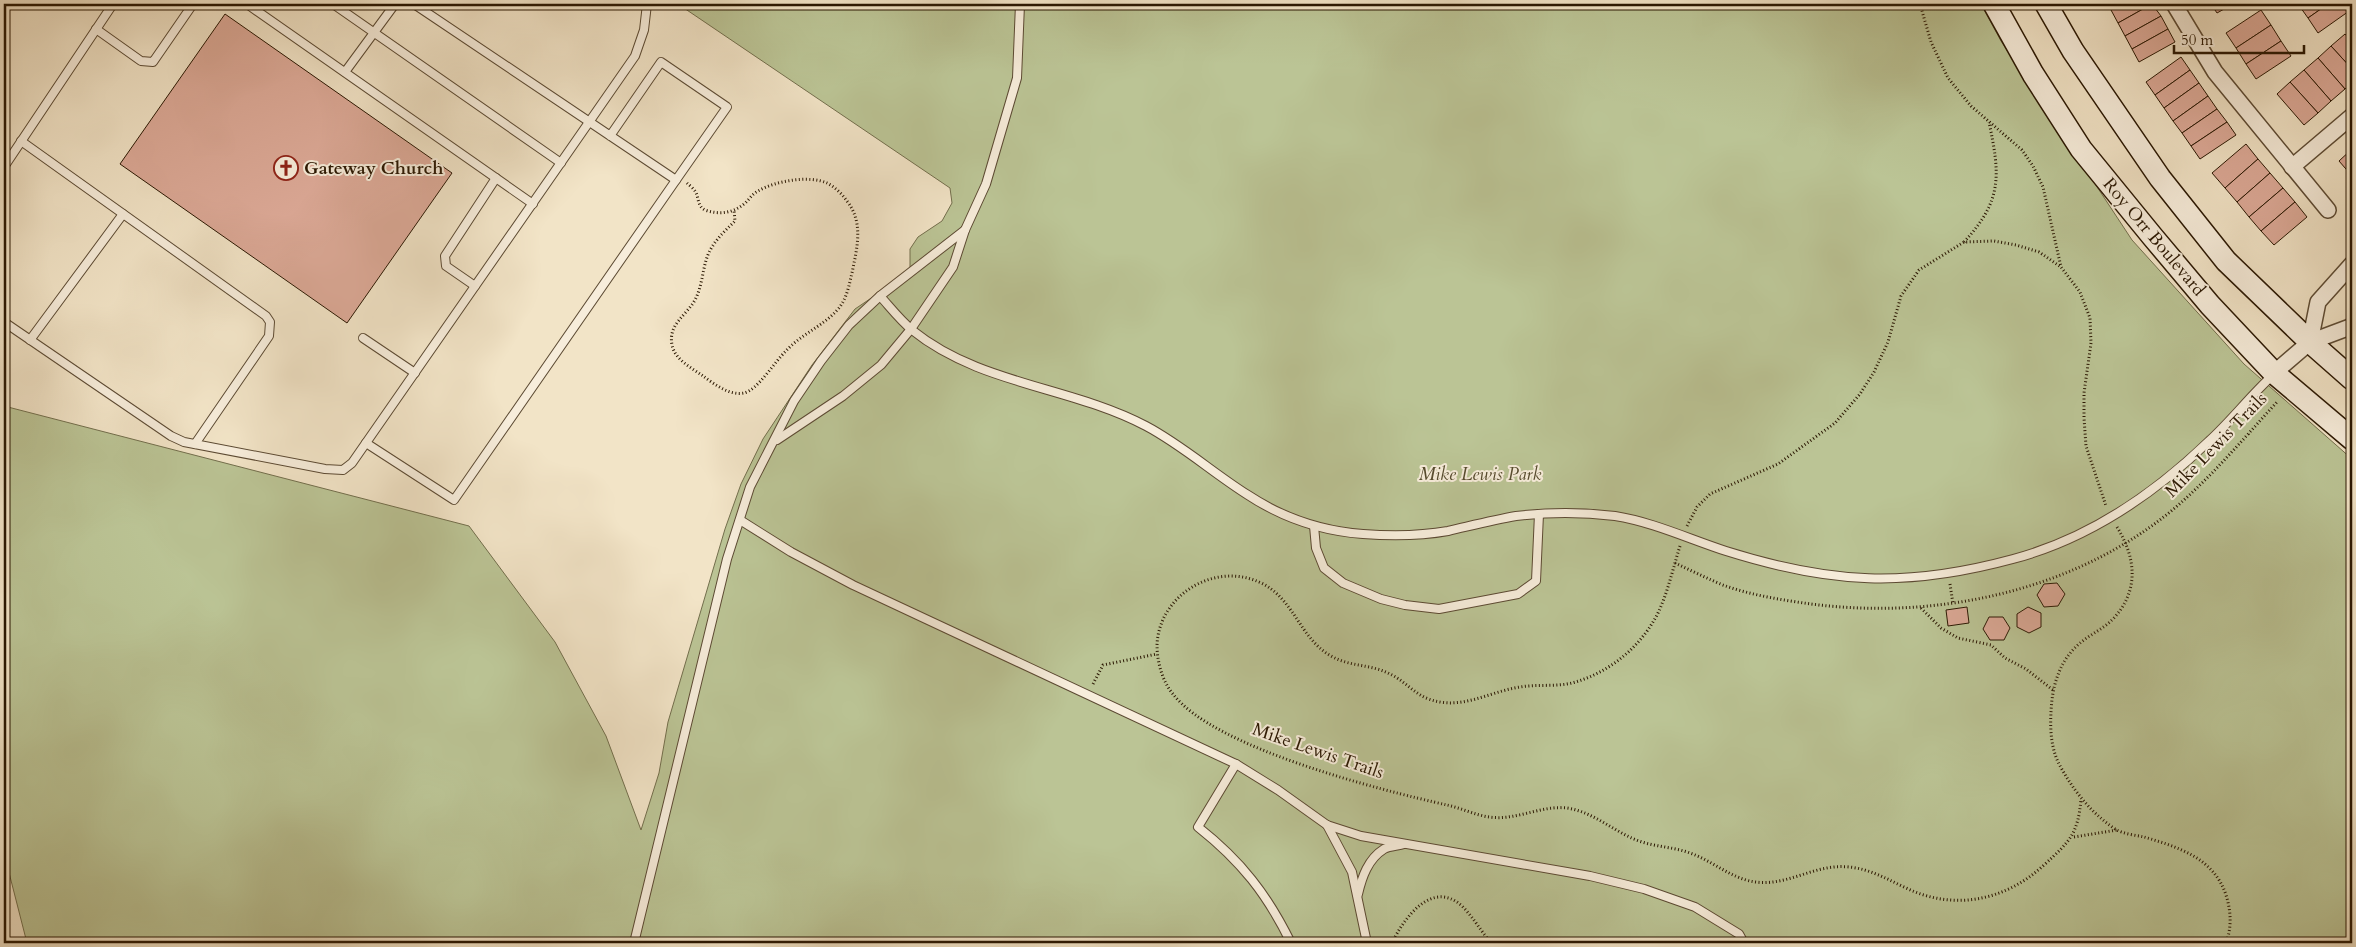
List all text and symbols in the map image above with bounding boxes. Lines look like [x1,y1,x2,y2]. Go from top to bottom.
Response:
scale bar [2174,22,2304,54]
text: 50 m [2181,30,2213,50]
church icon: Gateway Church [273,155,299,181]
place label: Gateway Church [304,156,443,181]
street label: Roy Orr Boulevard [2097,172,2211,302]
street label: Mike Lewis Trails [2159,387,2273,503]
park label: Mike Lewis Park [1419,462,1541,487]
street label: Mike Lewis Trails [1249,717,1387,785]

